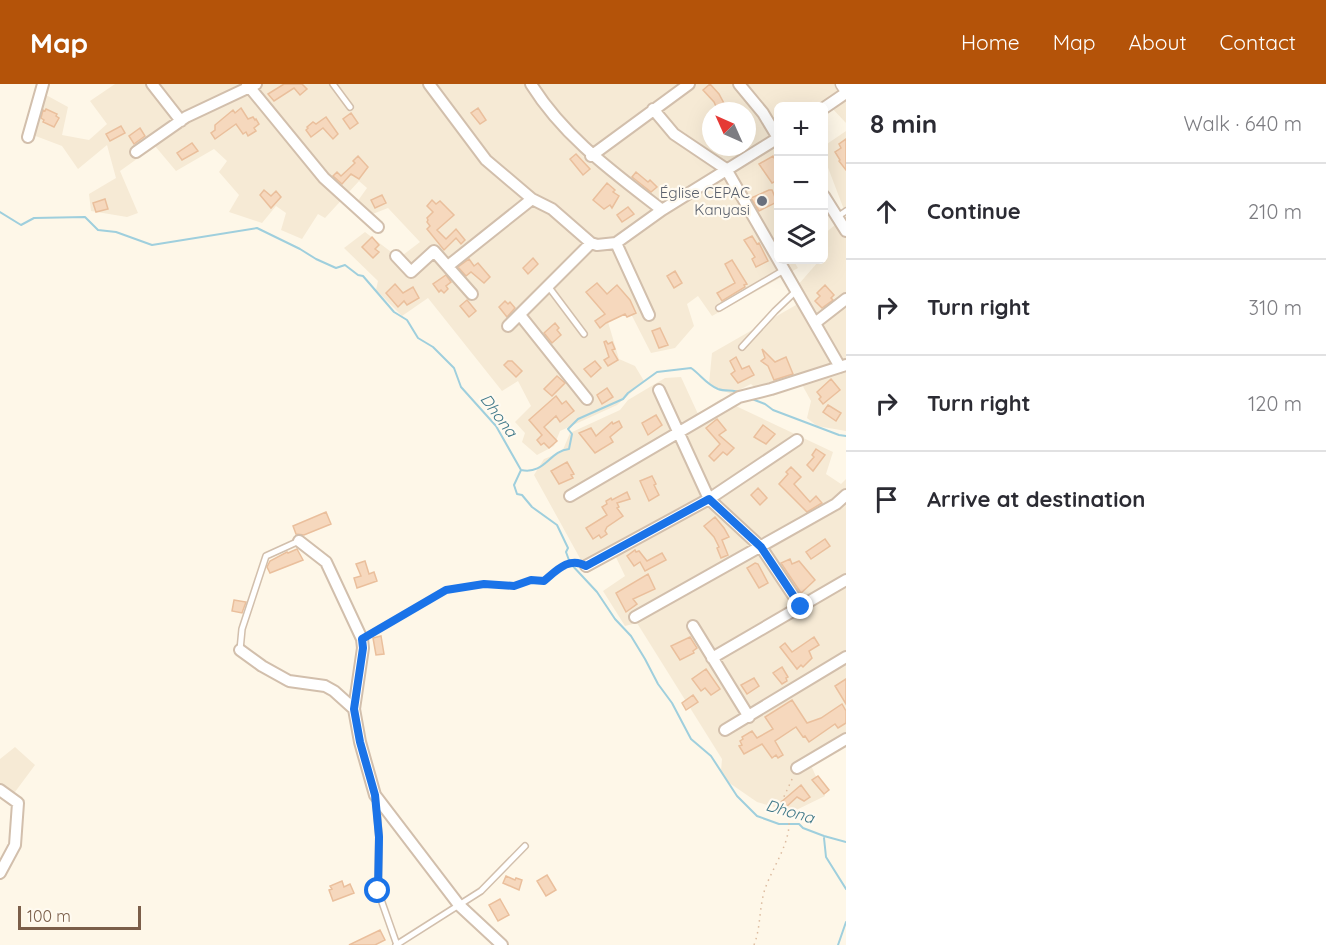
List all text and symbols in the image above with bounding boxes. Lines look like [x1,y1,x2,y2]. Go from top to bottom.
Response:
text: Map [30,25,88,60]
text: Home [961,29,1020,55]
text: Map [1053,29,1096,55]
text: About [1129,29,1187,55]
text: Contact [1220,29,1296,55]
north arrow [702,102,756,156]
map controls [774,102,828,264]
button: + [774,102,828,156]
text: 8 min [870,107,937,140]
text: Walk · 640 m [1183,111,1302,136]
button: − [774,156,828,210]
place label: Église CEPAC Kanyasi [660,183,750,219]
marker: Église CEPAC Kanyasi [755,194,769,208]
icon: ahead [870,195,903,228]
text: Continue [927,197,1021,225]
text: 210 m [1248,199,1302,224]
button: layers [774,210,828,264]
icon: right [870,291,903,324]
text: Turn right [927,293,1031,321]
text: 310 m [1249,295,1302,320]
icon: right [870,387,903,420]
water label: Dhona [476,389,523,442]
text: Turn right [927,389,1031,417]
text: 120 m [1248,391,1302,416]
icon: arrive [870,483,903,516]
text: Arrive at destination [927,485,1145,513]
route end [787,593,813,619]
water label: Dhona [764,795,818,828]
route start [364,877,390,903]
scale bar [18,903,141,930]
text: 100 m [27,906,71,926]

